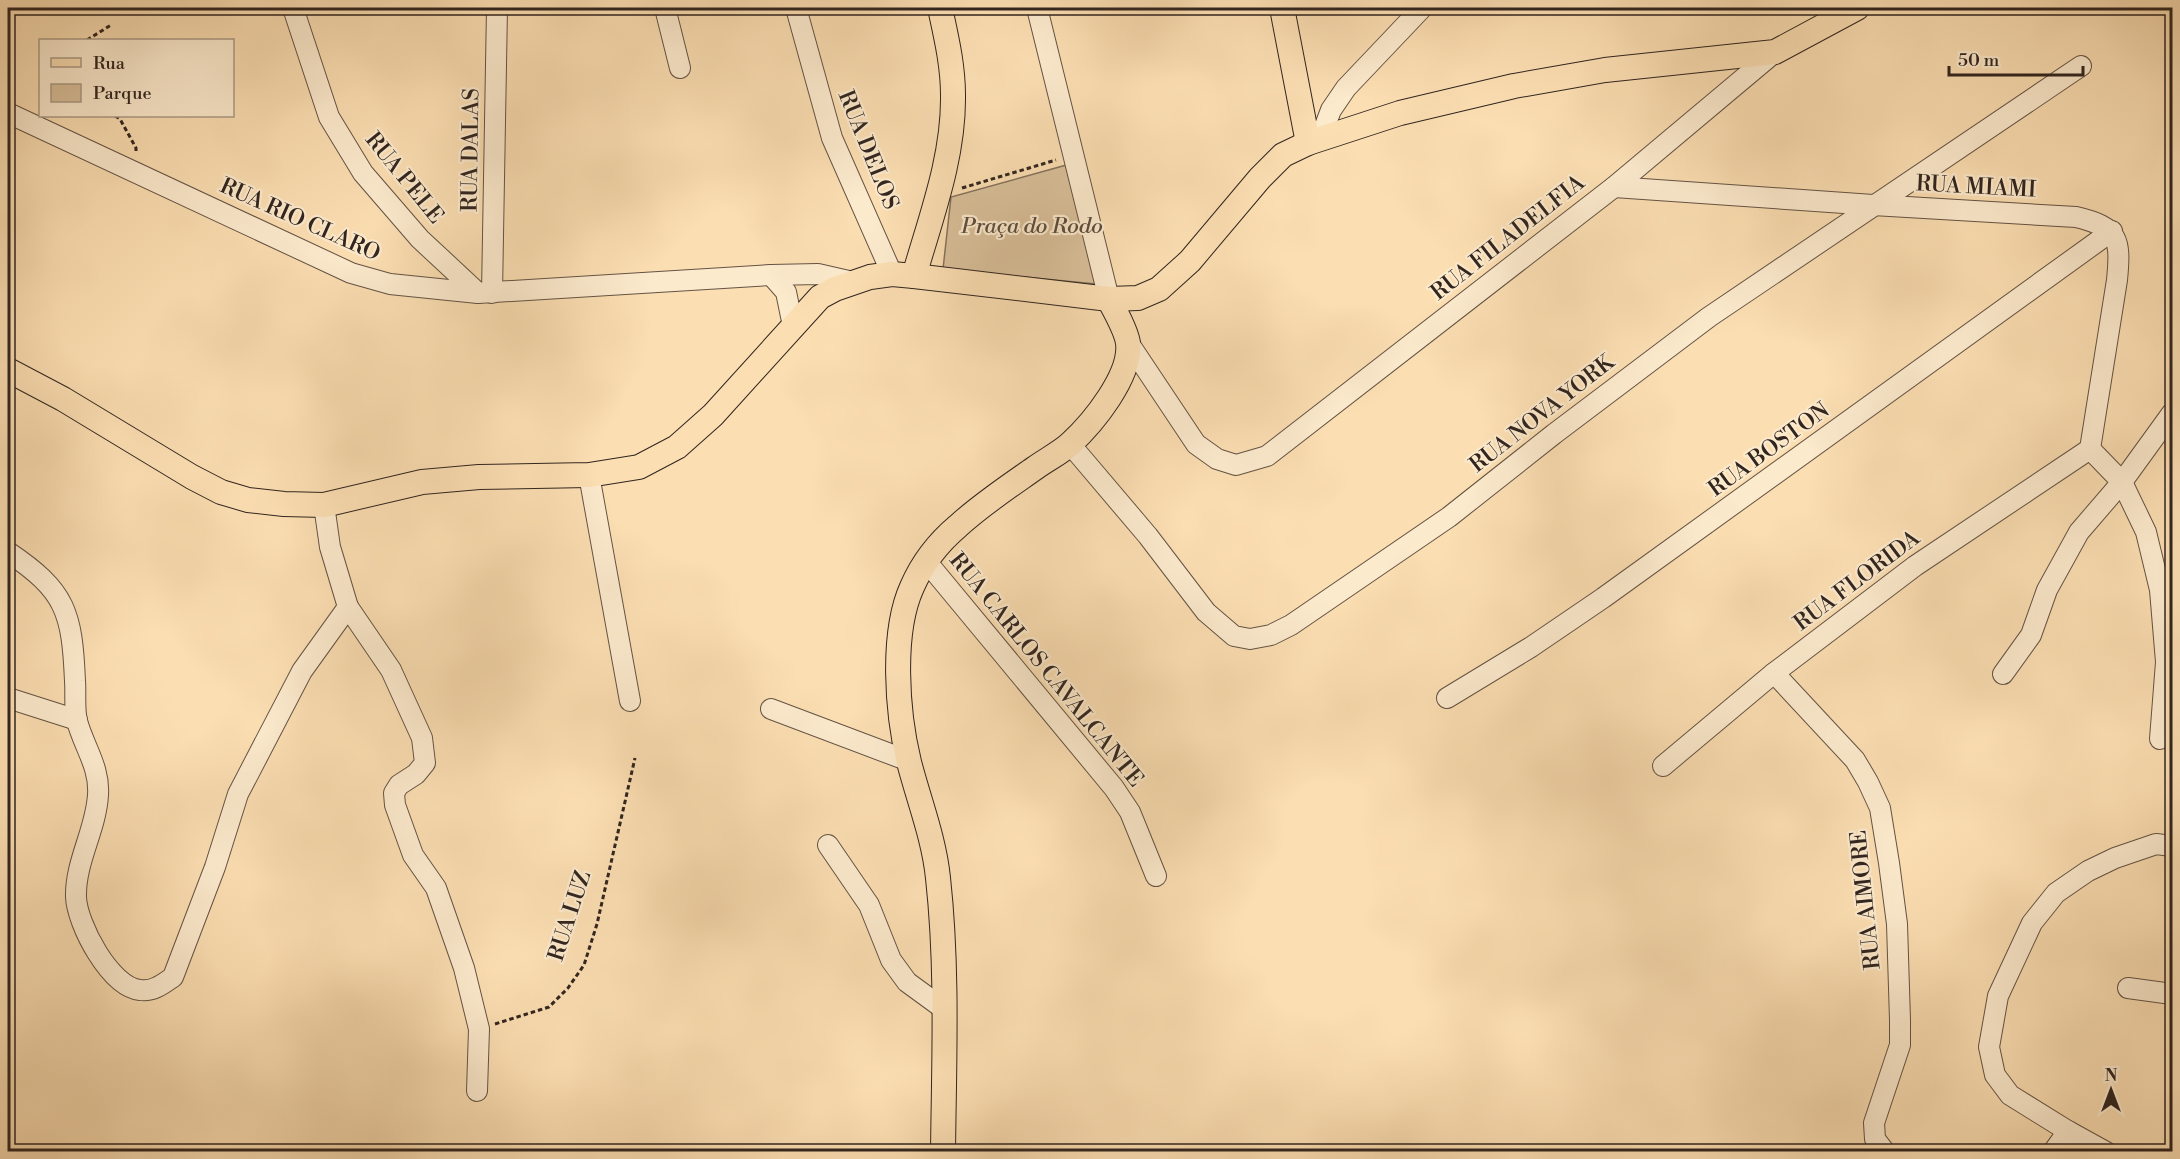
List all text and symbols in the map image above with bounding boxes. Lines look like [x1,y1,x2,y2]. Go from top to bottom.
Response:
legend [39,39,234,117]
scale bar [1949,39,2082,77]
text: 50 m [1958,49,2000,72]
text: Rua [93,52,126,75]
text: Parque [93,82,152,105]
street label: RUA DELOS [832,86,904,214]
street label: RUA DALAS [456,88,486,212]
street label: RUA PELE [359,127,449,229]
street label: RUA FILADELFIA [1426,169,1591,306]
street label: RUA MIAMI [1915,170,2037,204]
street label: RUA RIO CLARO [216,173,384,267]
park label: Praça do Rodo [960,213,1103,240]
street label: RUA NOVA YORK [1464,348,1621,479]
street label: RUA BOSTON [1703,397,1835,503]
street label: RUA FLORIDA [1789,524,1926,637]
street label: RUA CARLOS CAVALCANTE [943,547,1149,793]
street label: RUA AIMORE [1845,829,1887,971]
street label: RUA LUZ [543,867,597,965]
north arrow [2081,1060,2141,1120]
text: N [2105,1066,2118,1086]

